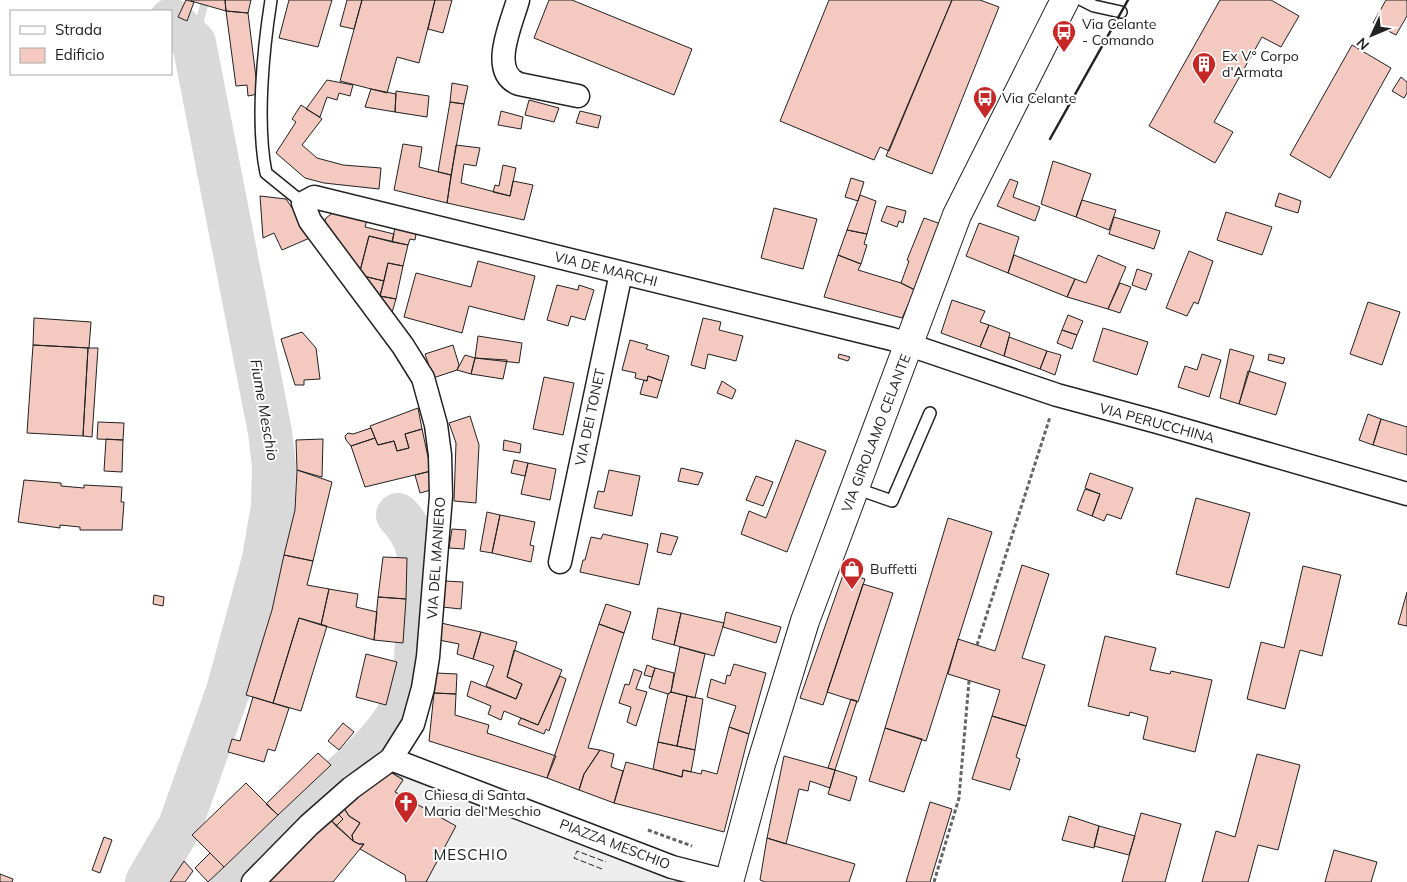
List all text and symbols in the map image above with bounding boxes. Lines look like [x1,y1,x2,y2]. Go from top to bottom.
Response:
legend [10,10,172,75]
north arrow [1347,10,1397,60]
place label: Via Celante - Comando [1082,15,1156,49]
bus stop icon: Via Celante - Comando [1051,19,1077,53]
text: Strada [55,20,102,39]
text: N [1353,34,1373,54]
text: Edificio [55,45,105,64]
place label: Ex V° Corpo d'Armata [1222,47,1299,81]
building icon: Ex V° Corpo d'Armata [1191,51,1217,85]
bus stop icon: Via Celante [972,85,998,119]
place label: Via Celante [1002,89,1076,107]
street label: VIA DE MARCHI [553,248,659,290]
street label: VIA GIROLAMO CELANTE [837,351,915,515]
water label: Fiume Meschio [246,358,283,463]
street label: VIA DEI TONET [571,366,609,467]
street label: VIA PERUCCHINA [1097,399,1217,447]
street label: VIA DEL MANIERO [423,496,449,620]
shop icon: Buffetti [839,556,865,590]
place label: Buffetti [870,560,917,578]
place label: Chiesa di Santa Maria del Meschio [424,786,541,820]
church icon: Chiesa di Santa Maria del Meschio [393,790,419,824]
street label: PIAZZA MESCHIO [557,815,673,873]
district label: MESCHIO [433,845,509,864]

